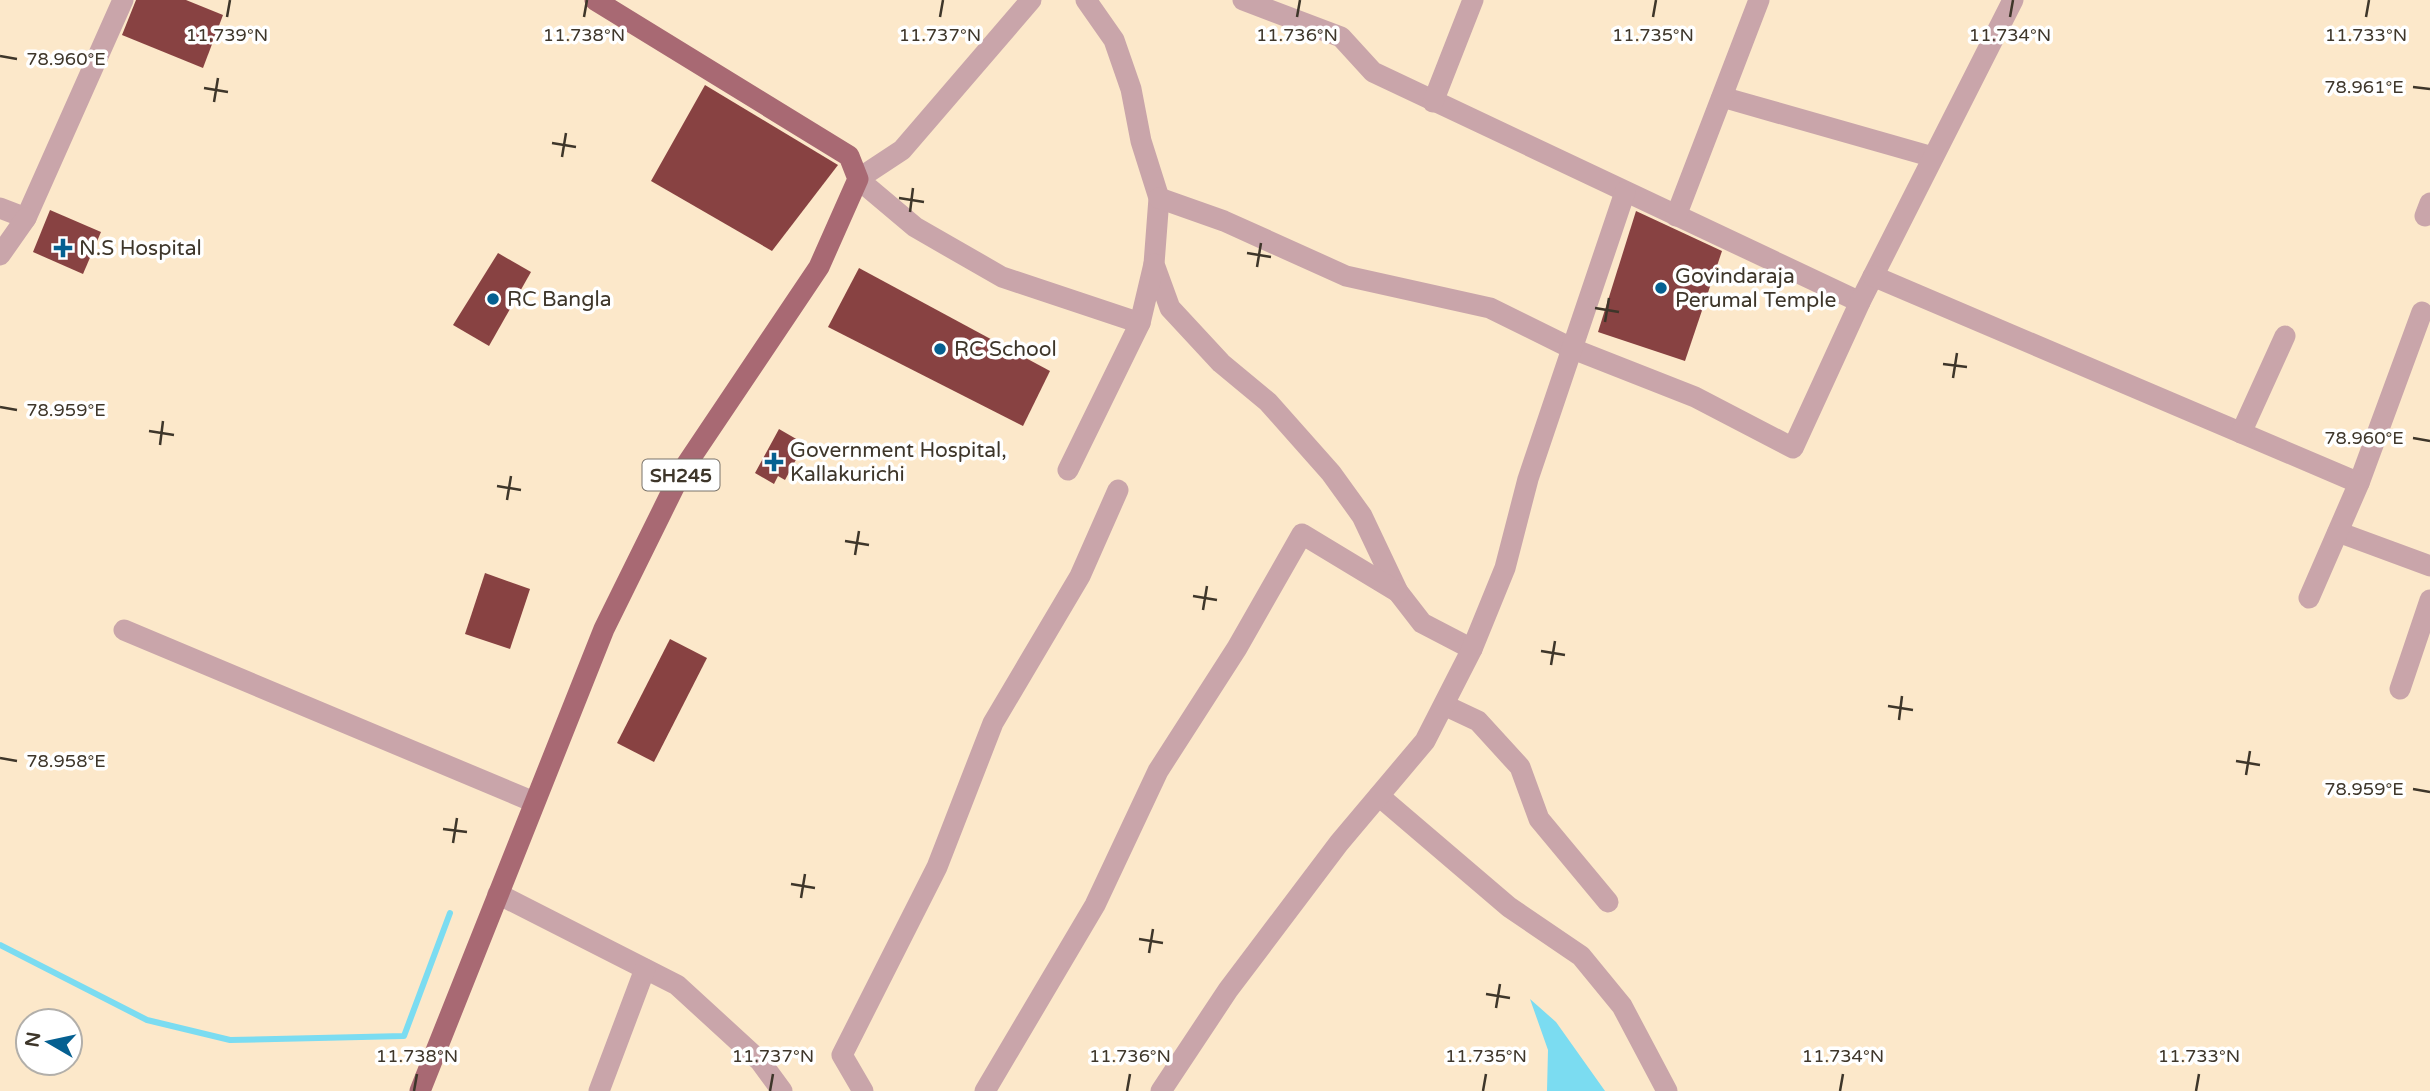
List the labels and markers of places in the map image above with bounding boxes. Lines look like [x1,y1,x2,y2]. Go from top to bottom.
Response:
place label: N.S Hospital [79,236,202,261]
marker: N.S Hospital [53,238,73,258]
place label: Govindaraja Perumal Temple [1675,264,1836,313]
marker: Govindaraja Perumal Temple [1653,280,1669,296]
place label: RC Bangla [507,287,611,312]
marker: RC Bangla [485,291,501,307]
place label: RC School [954,337,1057,362]
marker: RC School [932,341,948,357]
place label: Government Hospital, Kallakurichi [790,438,1007,487]
marker: Government Hospital, Kallakurichi [764,452,784,472]

